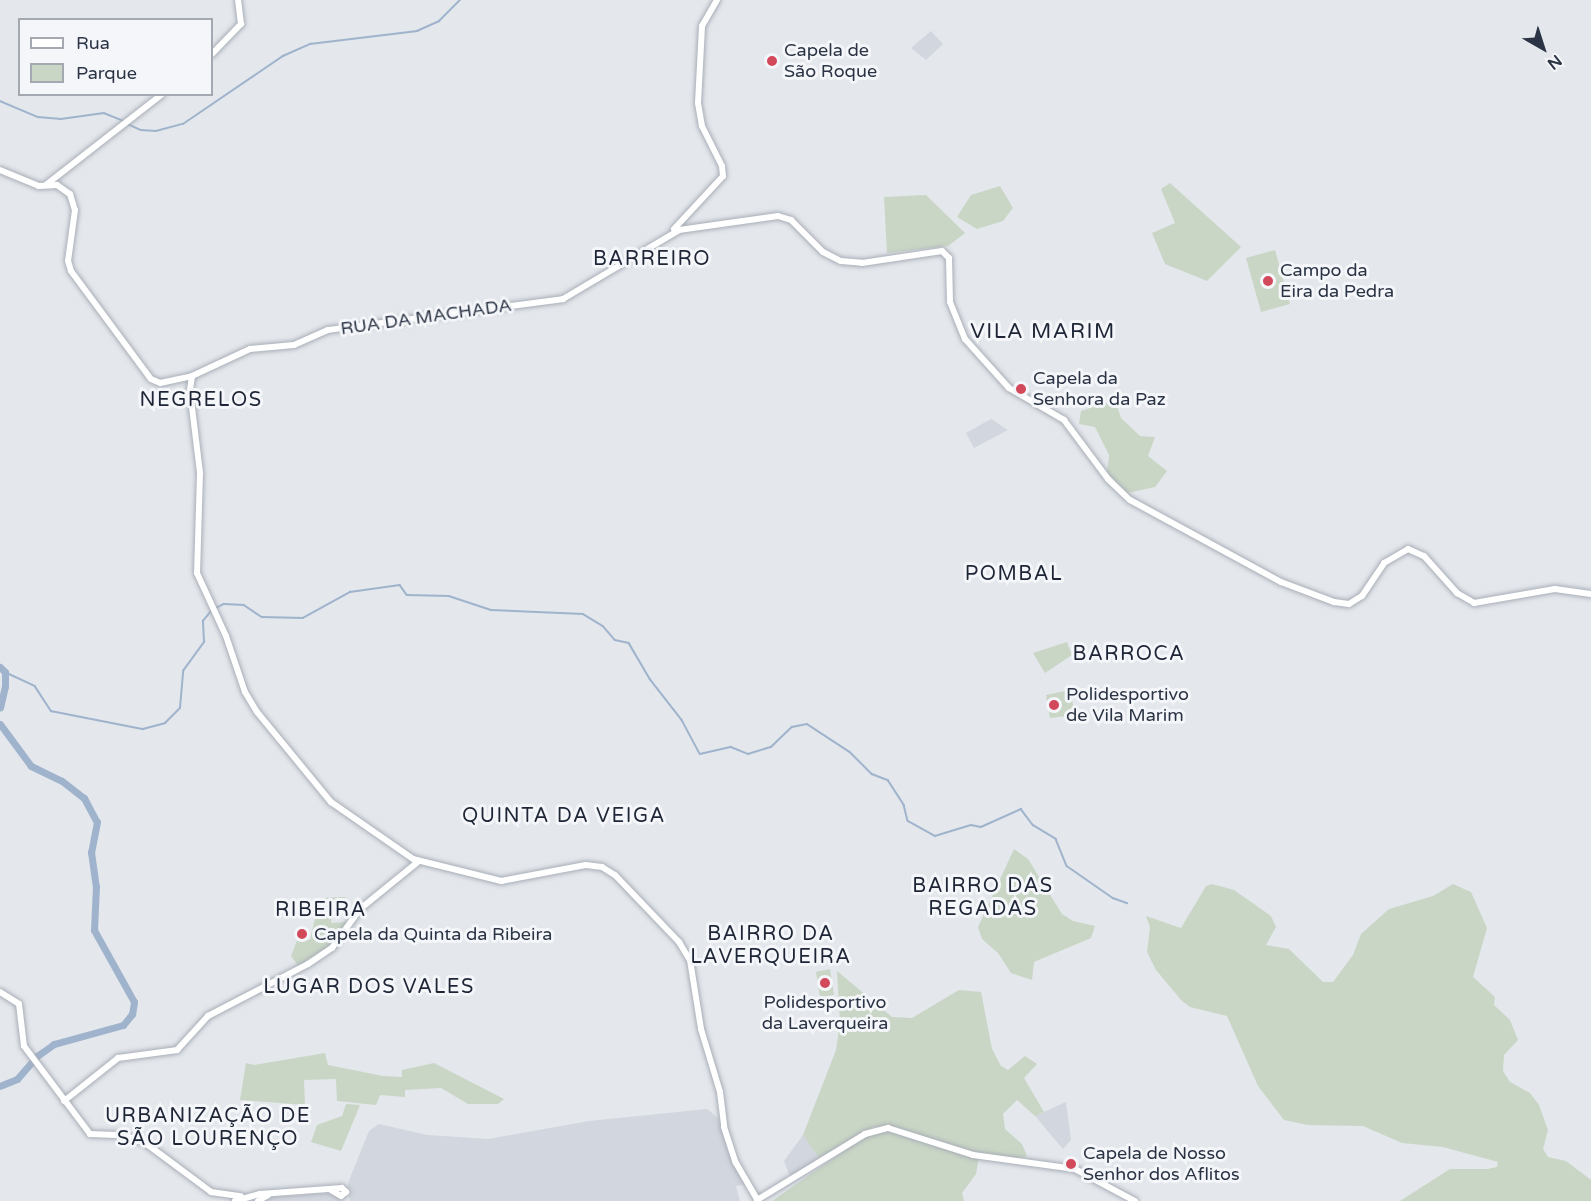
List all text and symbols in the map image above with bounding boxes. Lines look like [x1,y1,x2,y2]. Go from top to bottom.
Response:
legend [18,18,213,96]
north arrow [1513,18,1573,78]
text: Rua [76,32,110,54]
place label: Capela de São Roque [784,40,877,82]
text: N [1543,50,1566,74]
marker: Capela de São Roque [765,54,779,68]
text: Parque [76,62,137,84]
district label: BARREIRO [593,247,711,271]
place label: Campo da Eira da Pedra [1280,260,1394,302]
marker: Campo da Eira da Pedra [1261,274,1275,288]
street label: RUA DA MACHADA [339,294,513,340]
district label: VILA MARIM [970,319,1116,345]
place label: Capela da Senhora da Paz [1033,368,1166,410]
marker: Capela da Senhora da Paz [1014,382,1028,396]
district label: NEGRELOS [140,388,262,412]
district label: POMBAL [965,562,1063,586]
district label: BARROCA [1073,642,1185,666]
place label: Polidesportivo de Vila Marim [1066,684,1189,726]
marker: Polidesportivo de Vila Marim [1047,698,1061,712]
district label: QUINTA DA VEIGA [462,804,666,828]
district label: BAIRRO DAS REGADAS [912,874,1054,921]
district label: RIBEIRA [275,898,367,922]
district label: BAIRRO DA LAVERQUEIRA [690,922,852,969]
place label: Capela da Quinta da Ribeira [314,923,552,945]
marker: Capela da Quinta da Ribeira [295,927,309,941]
district label: LUGAR DOS VALES [263,975,475,999]
marker: Polidesportivo da Laverqueira [818,976,832,990]
place label: Polidesportivo da Laverqueira [762,992,888,1034]
district label: URBANIZAÇÃO DE SÃO LOURENÇO [105,1105,311,1152]
place label: Capela de Nosso Senhor dos Aflitos [1083,1143,1240,1186]
marker: Capela de Nosso Senhor dos Aflitos [1064,1157,1078,1171]

